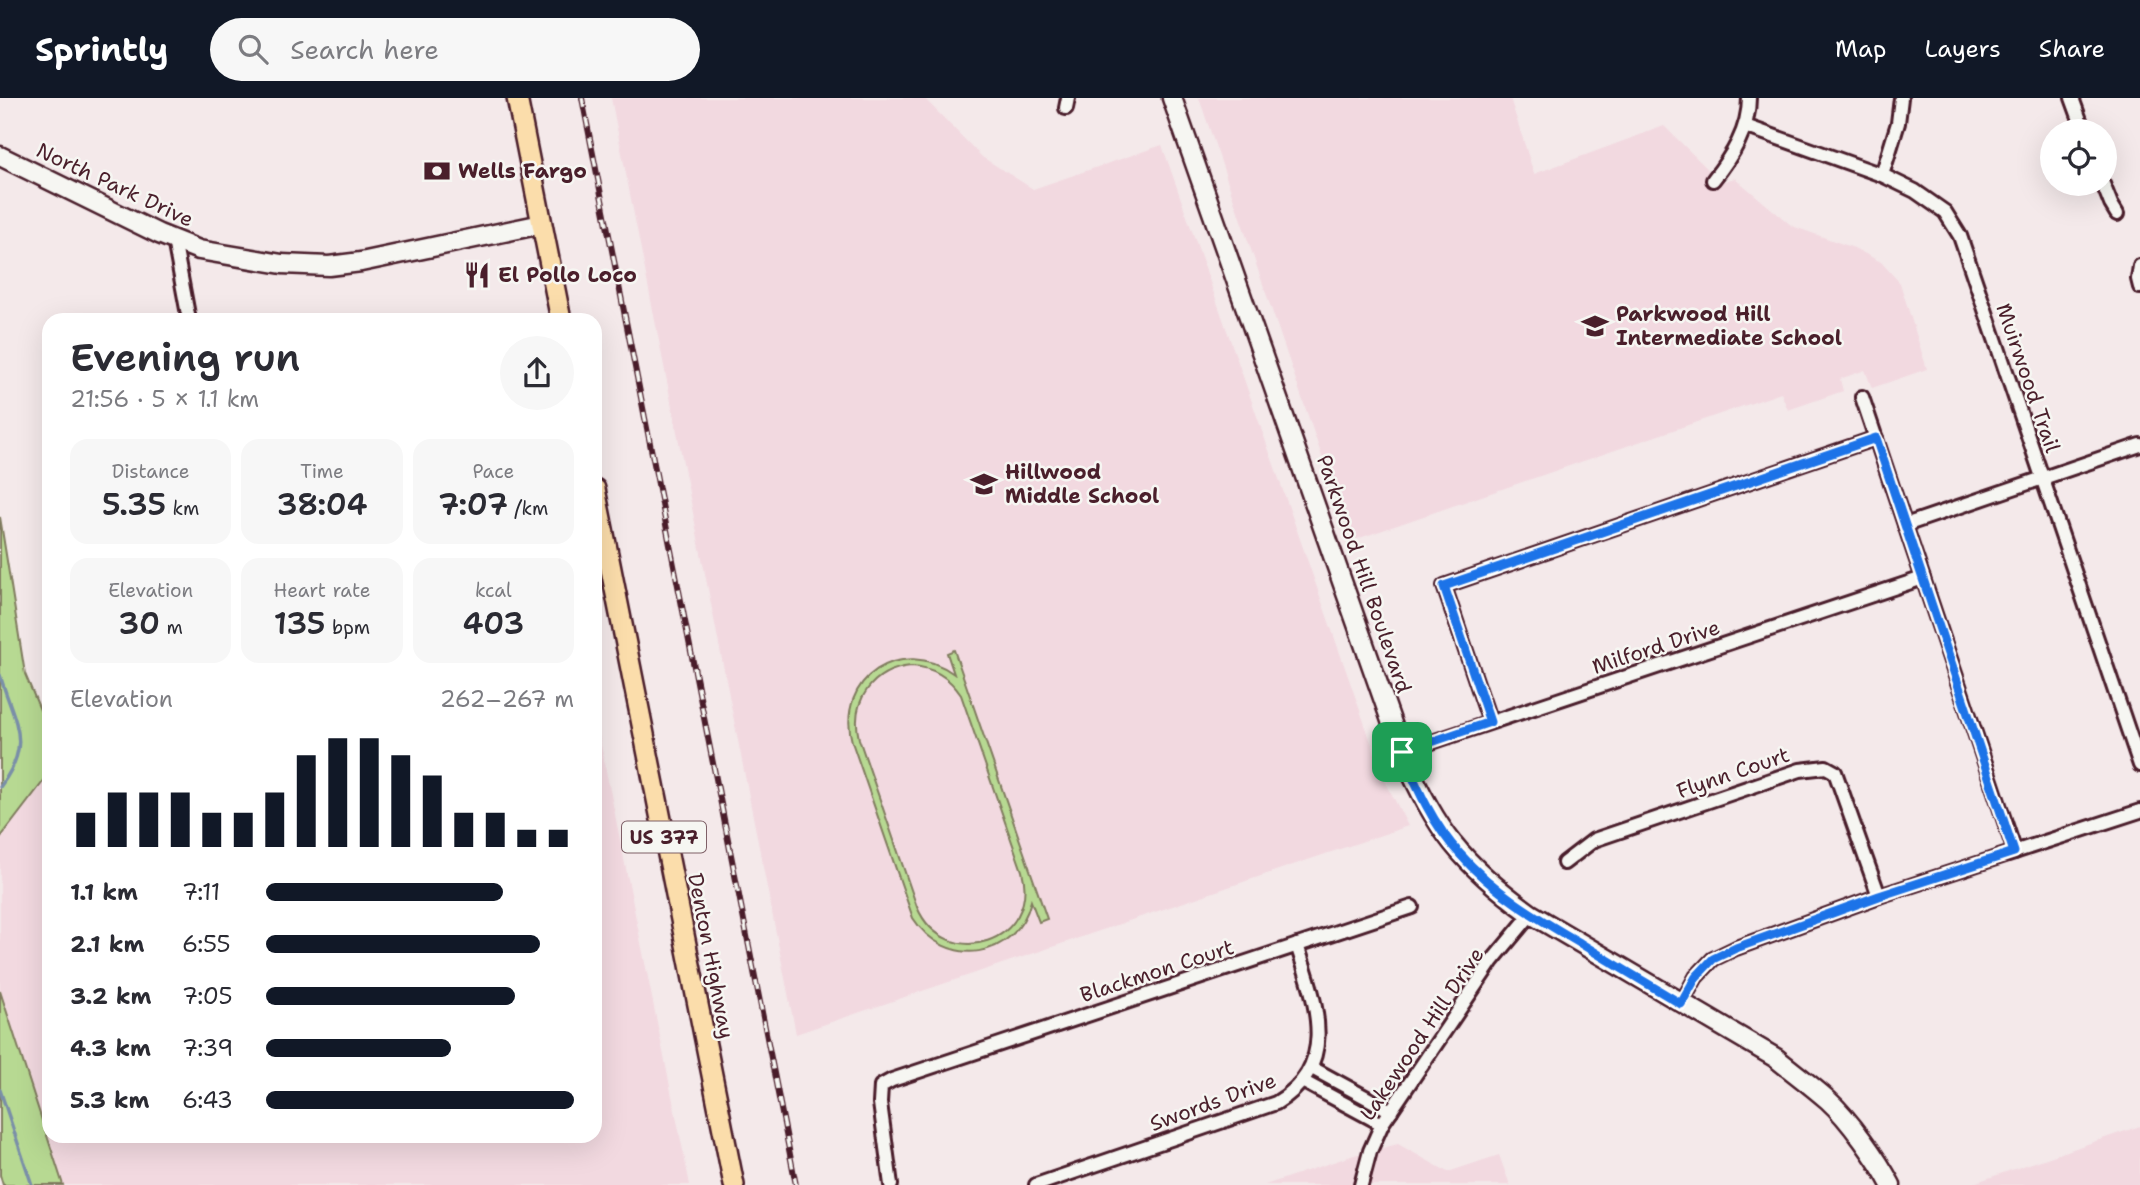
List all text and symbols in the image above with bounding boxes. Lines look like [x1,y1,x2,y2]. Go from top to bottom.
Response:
search box [210,18,700,81]
text: Sprintly [35,27,168,72]
icon: search [234,30,272,68]
text: Search here [290,32,439,67]
text: Map [1835,33,1886,65]
text: Layers [1924,33,2001,65]
text: Share [2039,33,2105,65]
map controls [2040,119,2117,196]
button: locate [2040,119,2117,196]
street label: North Park Drive [32,136,198,234]
bank icon: Wells Fargo [422,156,452,186]
place label: Wells Fargo [458,157,587,185]
restaurant icon: El Pollo Loco [462,260,492,290]
place label: El Pollo Loco [498,261,637,289]
place label: Parkwood Hill Intermediate School [1616,300,1842,352]
street label: Muirwood Trail [1989,300,2067,457]
school or university icon: Parkwood Hill Intermediate School [1580,311,1610,341]
text: Evening run [70,332,300,383]
button: share [500,336,574,410]
text: 21:56 · 5 × 1.1 km [70,384,259,414]
street label: Parkwood Hill Boulevard [1310,451,1418,697]
place label: Hillwood Middle School [1005,458,1159,510]
text: Distance [112,459,190,484]
text: Time [300,459,344,484]
text: Pace [472,459,514,484]
school or university icon: Hillwood Middle School [969,469,999,499]
text: 5.35 [102,484,166,525]
text: 38:04 [277,484,367,525]
text: 7:07 [438,484,508,525]
text: km [166,496,199,521]
text: /km [508,496,548,521]
text: Elevation [108,578,193,603]
text: Heart rate [274,578,370,603]
text: kcal [475,578,512,603]
text: 30 [118,603,160,644]
text: 135 [274,603,325,644]
text: 403 [462,603,524,644]
street label: Milford Drive [1589,613,1723,681]
text: m [160,615,183,640]
text: bpm [325,615,370,640]
text: Elevation [70,684,173,714]
text: 262–267 m [440,684,574,714]
pin [1372,722,1432,782]
icon: arrive [1383,733,1421,771]
street label: Flynn Court [1673,741,1793,805]
road number: US 377 [622,822,706,852]
street label: Denton Highway [681,871,741,1041]
text: 1.1 km [70,877,138,907]
text: 7:11 [182,877,220,907]
text: 2.1 km [70,929,144,959]
text: 6:55 [182,929,231,959]
street label: Blackmon Court [1077,933,1237,1009]
street label: Lakewood Hill Drive [1354,942,1490,1126]
text: 3.2 km [70,981,152,1011]
text: 7:05 [182,981,233,1011]
text: 4.3 km [70,1033,151,1063]
text: 7:39 [182,1033,233,1063]
street label: Swords Drive [1146,1066,1280,1138]
text: 5.3 km [70,1085,150,1115]
text: 6:43 [182,1085,233,1115]

